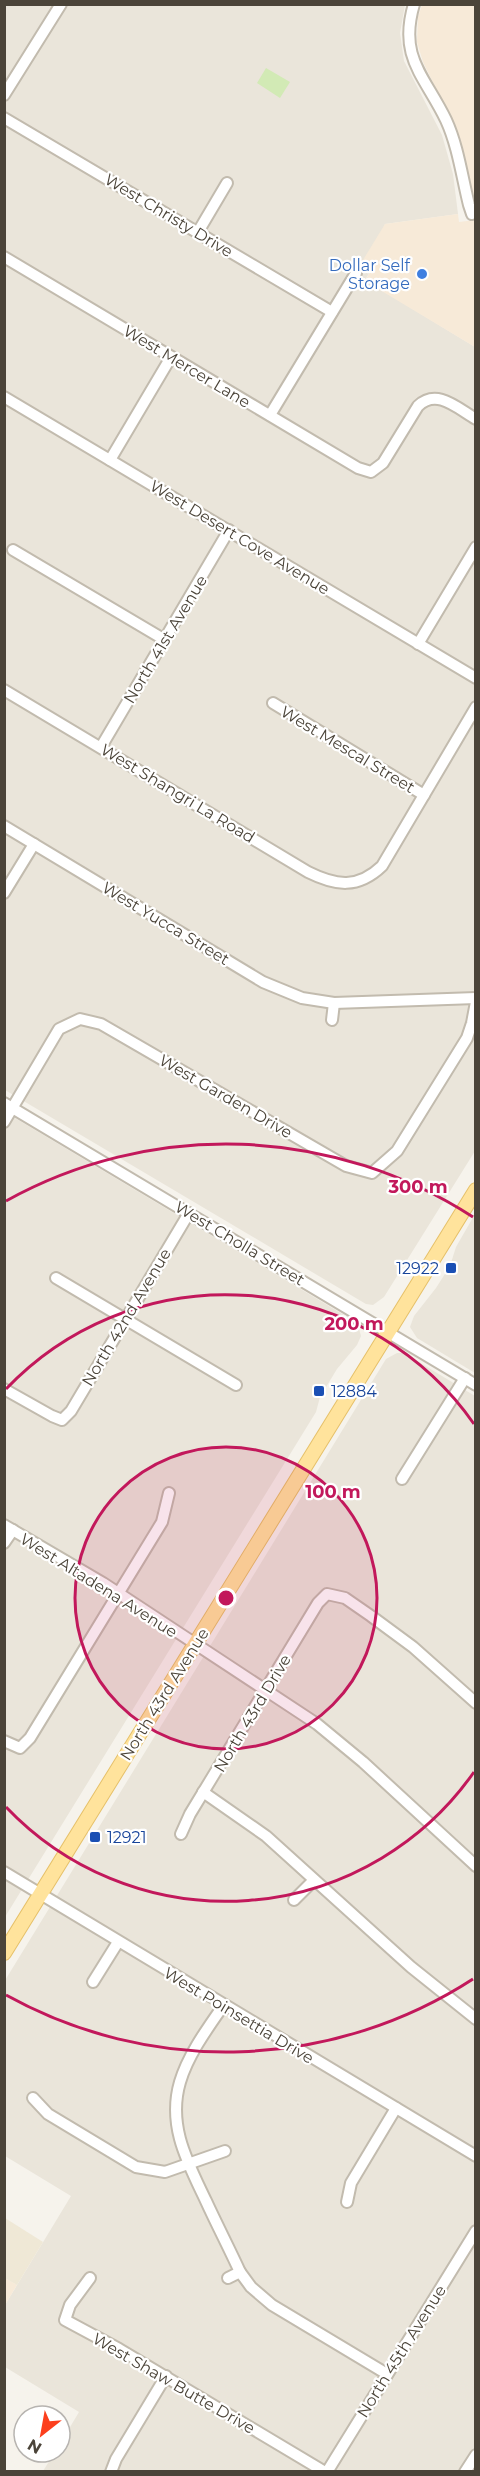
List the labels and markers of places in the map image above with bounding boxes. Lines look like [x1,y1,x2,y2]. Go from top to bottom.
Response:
place label: Dollar Self Storage [329,256,411,293]
marker: Dollar Self Storage [415,267,429,281]
place label: 12922 [396,1259,439,1278]
marker: 12922 [444,1261,458,1275]
place label: 12884 [331,1382,377,1401]
marker: 12884 [312,1384,326,1398]
centre of rings [216,1588,236,1608]
place label: 12921 [107,1828,146,1847]
marker: 12921 [88,1830,102,1844]

